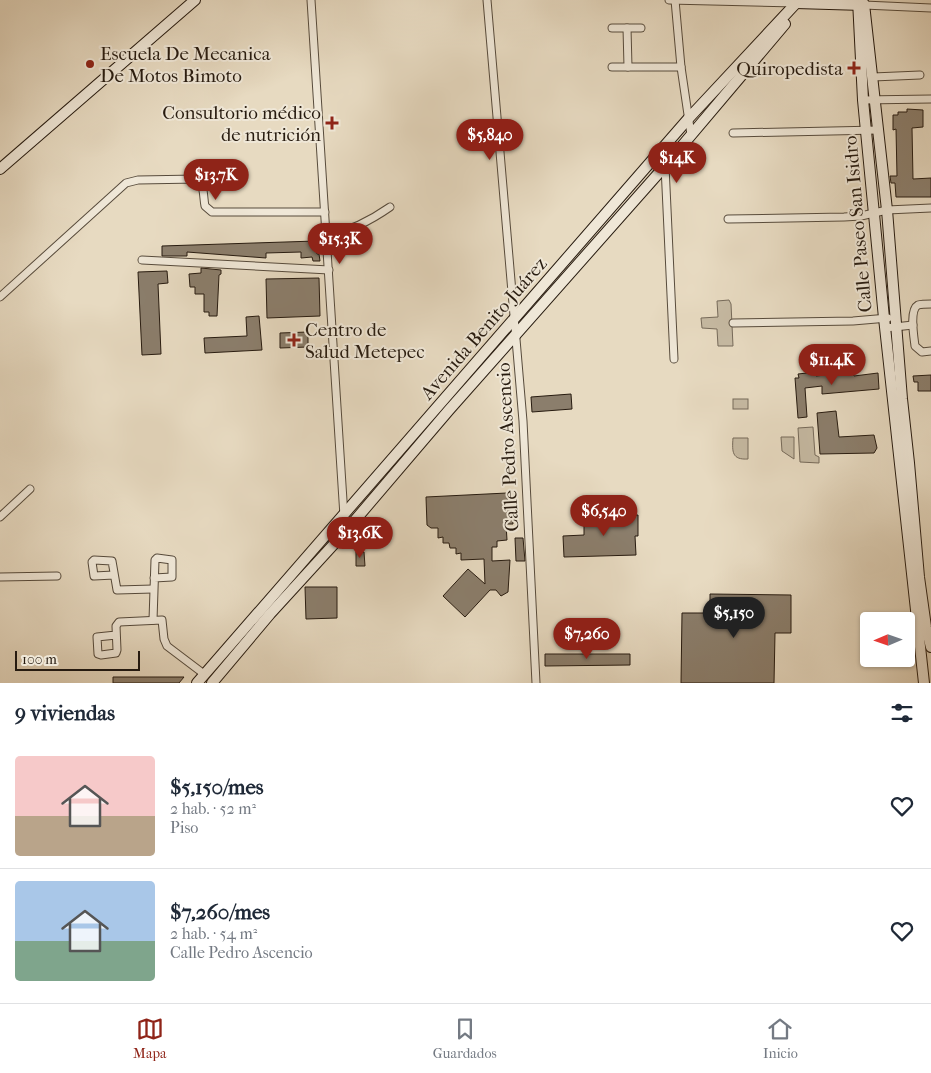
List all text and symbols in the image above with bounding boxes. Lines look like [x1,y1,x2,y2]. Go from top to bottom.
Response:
place label: Escuela De Mecanica De Motos Bimoto [100,43,271,87]
marker: Escuela De Mecanica De Motos Bimoto [84,58,96,70]
place label: Quiropedista [736,58,843,80]
marker: Quiropedista [847,61,861,75]
place label: Consultorio médico de nutrición [162,102,321,146]
marker: Consultorio médico de nutrición [325,116,339,130]
pin: $5,840 [449,119,531,161]
text: $5,840 [467,125,513,144]
street label: Calle Paseo San Isidro [839,134,877,313]
pin: $14K [647,142,707,184]
text: $14K [659,148,695,167]
pin: $13.7K [175,158,257,201]
text: $13.7K [195,165,237,184]
pin: $15.3K [299,222,381,265]
text: $15.3K [319,229,361,248]
street label: Avenida Benito Juárez [415,253,551,405]
place label: Centro de Salud Metepec [305,319,425,363]
marker: Centro de Salud Metepec [287,333,301,347]
pin: $11.4K [791,344,873,386]
text: $11.4K [810,350,854,369]
street label: Calle Pedro Ascencio [493,361,523,532]
pin: $6,540 [563,494,645,537]
text: $6,540 [581,501,627,520]
pin: $13.6K [319,516,401,559]
text: $13.6K [338,523,382,542]
pin: $5,150 [693,596,775,639]
text: $5,150 [714,603,754,622]
north arrow [860,612,915,668]
map controls [860,612,915,667]
pin: $7,260 [546,618,628,660]
text: $7,260 [564,624,610,643]
scale bar [15,648,140,671]
text: 100 m [22,651,57,668]
icon: filters [888,699,916,727]
text: 9 viviendas [15,701,115,725]
text: $5,150/mes [170,775,264,799]
icon: home [55,776,115,836]
icon: heart [888,792,916,820]
text: 2 hab. · 52 m² [170,799,256,818]
text: Piso [170,818,198,837]
text: $7,260/mes [170,900,270,924]
icon: home [55,901,115,961]
icon: heart [888,917,916,945]
text: 2 hab. · 54 m² [170,924,257,943]
text: Calle Pedro Ascencio [170,943,313,962]
tab: Mapa [133,1015,166,1062]
tab: Guardados [433,1015,497,1062]
tab: Inicio [763,1015,798,1062]

